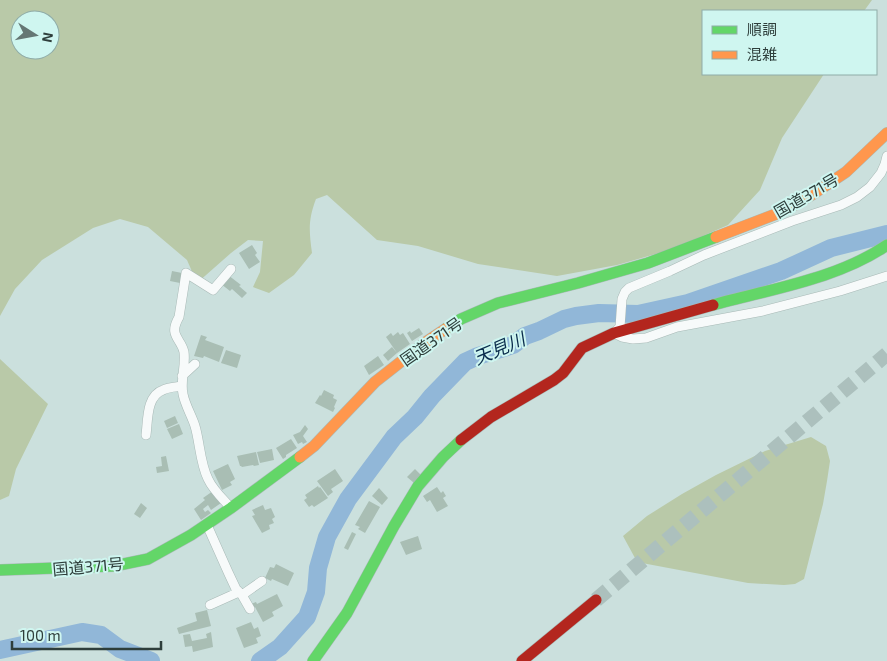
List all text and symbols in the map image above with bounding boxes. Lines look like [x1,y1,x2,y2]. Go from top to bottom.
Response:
north arrow [10,10,60,60]
legend [702,10,877,75]
text: 順調 [747,20,777,38]
text: N [39,31,58,44]
text: 混雑 [747,45,777,63]
street label: 国道371号 [770,169,842,221]
street label: 国道371号 [396,313,466,369]
water label: 天見川 [470,327,530,369]
street label: 国道371号 [52,553,124,579]
scale bar [12,618,161,650]
text: 100 m [20,626,61,644]

